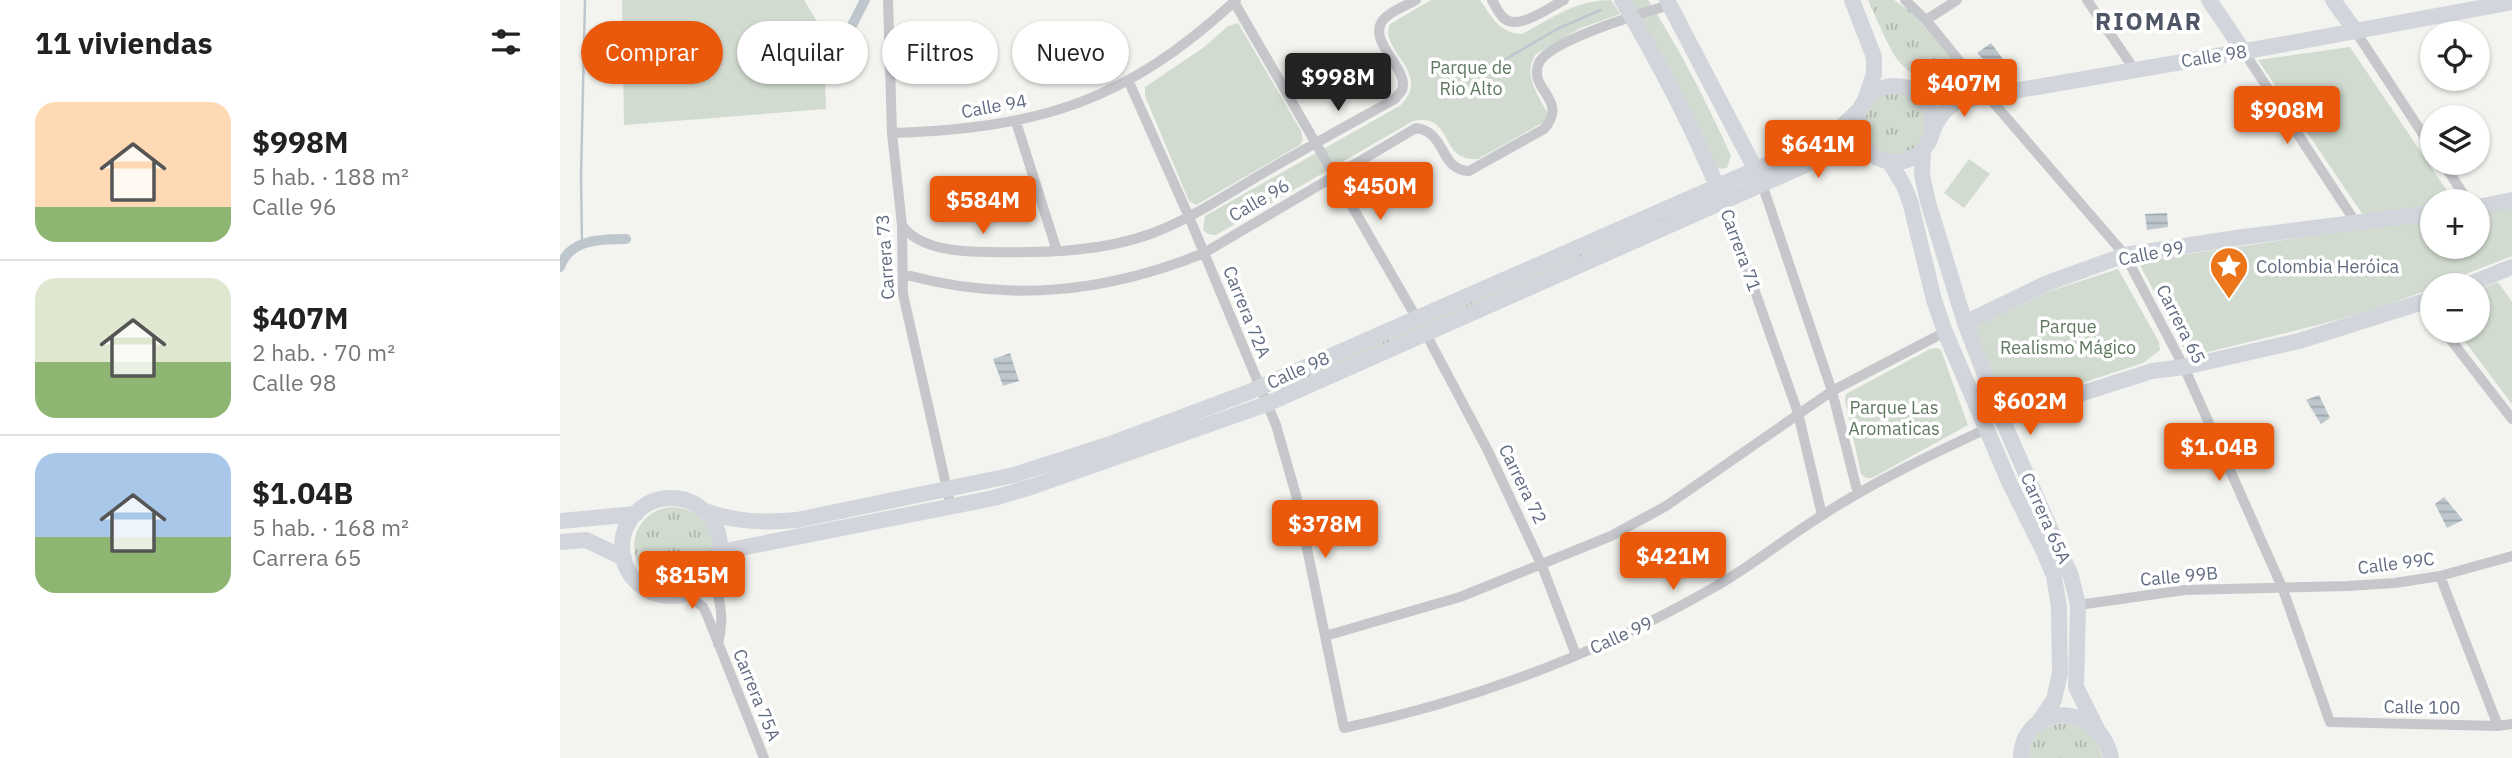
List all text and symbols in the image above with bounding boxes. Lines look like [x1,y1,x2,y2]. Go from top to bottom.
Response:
district label: RIOMAR [2095,5,2203,37]
chip: Comprar [581,21,723,84]
chip: Alquilar [737,21,868,84]
chip: Filtros [882,21,998,84]
chip: Nuevo [1012,21,1129,84]
map controls [2420,21,2490,343]
button: locate [2420,21,2490,91]
text: 11 viviendas [35,23,213,62]
icon: filters [487,23,525,61]
street label: Calle 98 [2179,39,2249,73]
pin: $998M [1289,54,1387,113]
park label: Parque de Rio Alto [1430,56,1512,100]
pin: $407M [1915,60,2013,119]
text: $998M [1301,61,1375,91]
text: $407M [1927,67,2001,97]
pin: $908M [2238,86,2336,146]
street label: Calle 94 [959,89,1029,123]
text: $908M [2250,94,2324,124]
button: layers [2420,105,2490,175]
pin: $641M [1769,120,1867,180]
text: $998M [252,122,349,161]
text: $641M [1781,128,1855,158]
icon: home [91,130,175,214]
text: 5 hab. · 188 m² [252,161,409,191]
pin: $450M [1331,162,1429,222]
text: $450M [1343,170,1417,200]
street label: Calle 96 [1225,173,1293,227]
pin: $584M [934,176,1032,236]
text: $584M [946,184,1020,214]
button: + [2420,189,2490,259]
text: Calle 96 [252,191,337,221]
street label: Carrera 71 [1716,206,1766,294]
street label: Carrera 73 [871,213,899,301]
street label: Calle 99 [2116,235,2186,271]
place icon: Colombia Heróica [2208,245,2250,300]
place label: Colombia Heróica [2256,255,2400,278]
street label: Carrera 72A [1218,263,1276,362]
button: − [2420,273,2490,343]
street label: Carrera 65 [2151,281,2211,367]
text: $407M [252,298,349,337]
icon: home [91,306,175,390]
park label: Parque Realismo Mágico [2000,315,2136,359]
text: 2 hab. · 70 m² [252,337,395,367]
street label: Calle 98 [1263,346,1333,394]
text: Calle 98 [252,367,337,397]
pin: $602M [1981,378,2079,437]
text: $602M [1993,385,2067,415]
park label: Parque Las Aromaticas [1848,396,1940,440]
pin: $1.04B [2162,424,2276,483]
text: $1.04B [2180,431,2258,461]
street label: Carrera 72 [1494,440,1552,528]
street label: Carrera 65A [2016,469,2076,568]
text: $1.04B [252,473,353,512]
icon: home [91,481,175,565]
pin: $378M [1276,500,1374,560]
text: $378M [1288,508,1362,538]
text: 5 hab. · 168 m² [252,512,409,542]
pin: $421M [1624,532,1722,592]
text: $421M [1636,540,1710,570]
text: Carrera 65 [252,542,362,572]
street label: Calle 99C [2356,547,2436,579]
pin: $815M [643,552,741,611]
text: $815M [655,559,729,589]
street label: Calle 99B [2139,561,2219,591]
street label: Calle 99 [1586,611,1656,659]
street label: Carrera 75A [728,646,786,745]
street label: Calle 100 [2383,695,2461,719]

